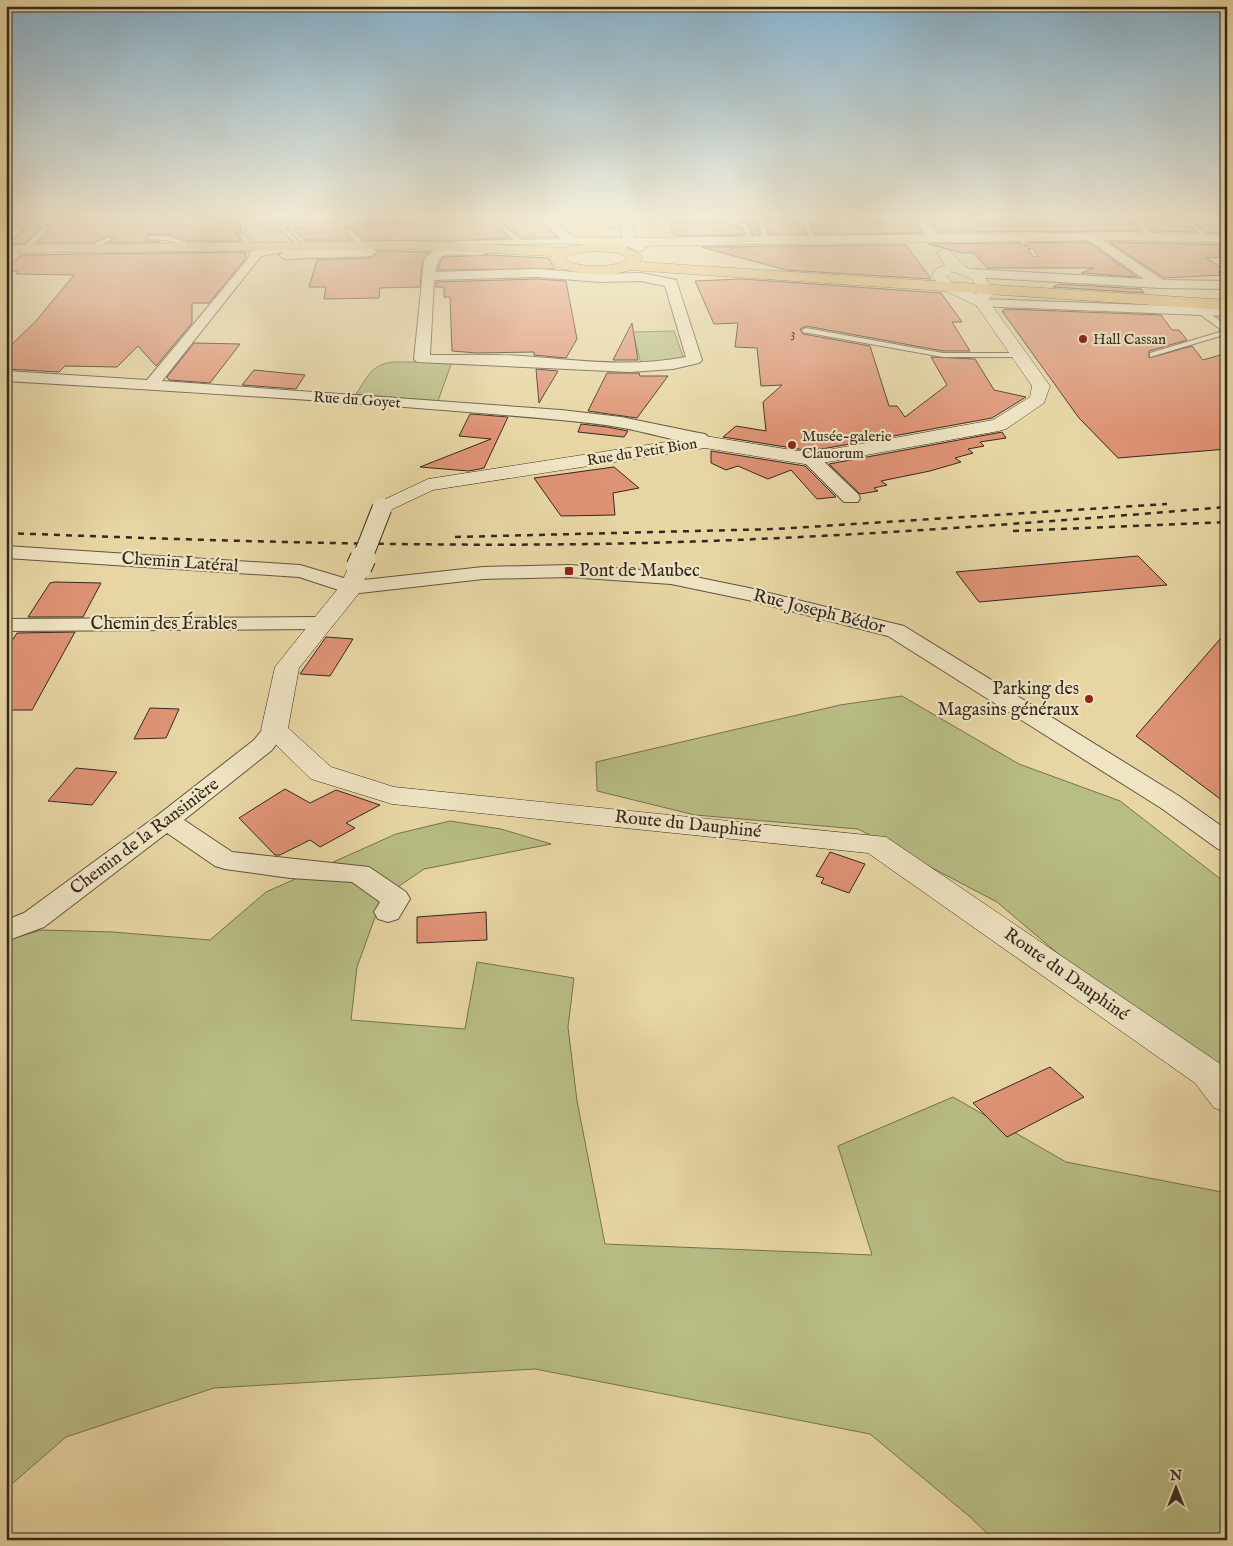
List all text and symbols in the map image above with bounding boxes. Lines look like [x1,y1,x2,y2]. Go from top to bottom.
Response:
house number: 3 [791,326,795,341]
place label: Hall Cassan [1093,330,1166,349]
marker: Hall Cassan [1077,333,1089,345]
street label: Rue du Goyet [313,387,401,413]
place label: Musée-galerie Clauorum [802,427,892,463]
street label: Rue du Petit Bion [586,434,698,470]
marker: Musée-galerie Clauorum [786,439,798,451]
street label: Chemin Latéral [121,547,239,579]
place label: Pont de Maubec [579,560,700,583]
marker: Pont de Maubec [563,565,575,577]
street label: Rue Joseph Bédor [750,584,888,640]
street label: Chemin des Érables [91,611,237,636]
place label: Parking des Magasins généraux [937,678,1079,722]
marker: Parking des Magasins généraux [1083,693,1095,705]
street label: Chemin de la Ransinière [66,773,224,901]
street label: Route du Dauphiné [614,806,762,844]
street label: Route du Dauphiné [999,923,1133,1027]
north arrow [1150,1464,1200,1514]
text: N [1169,1467,1182,1485]

